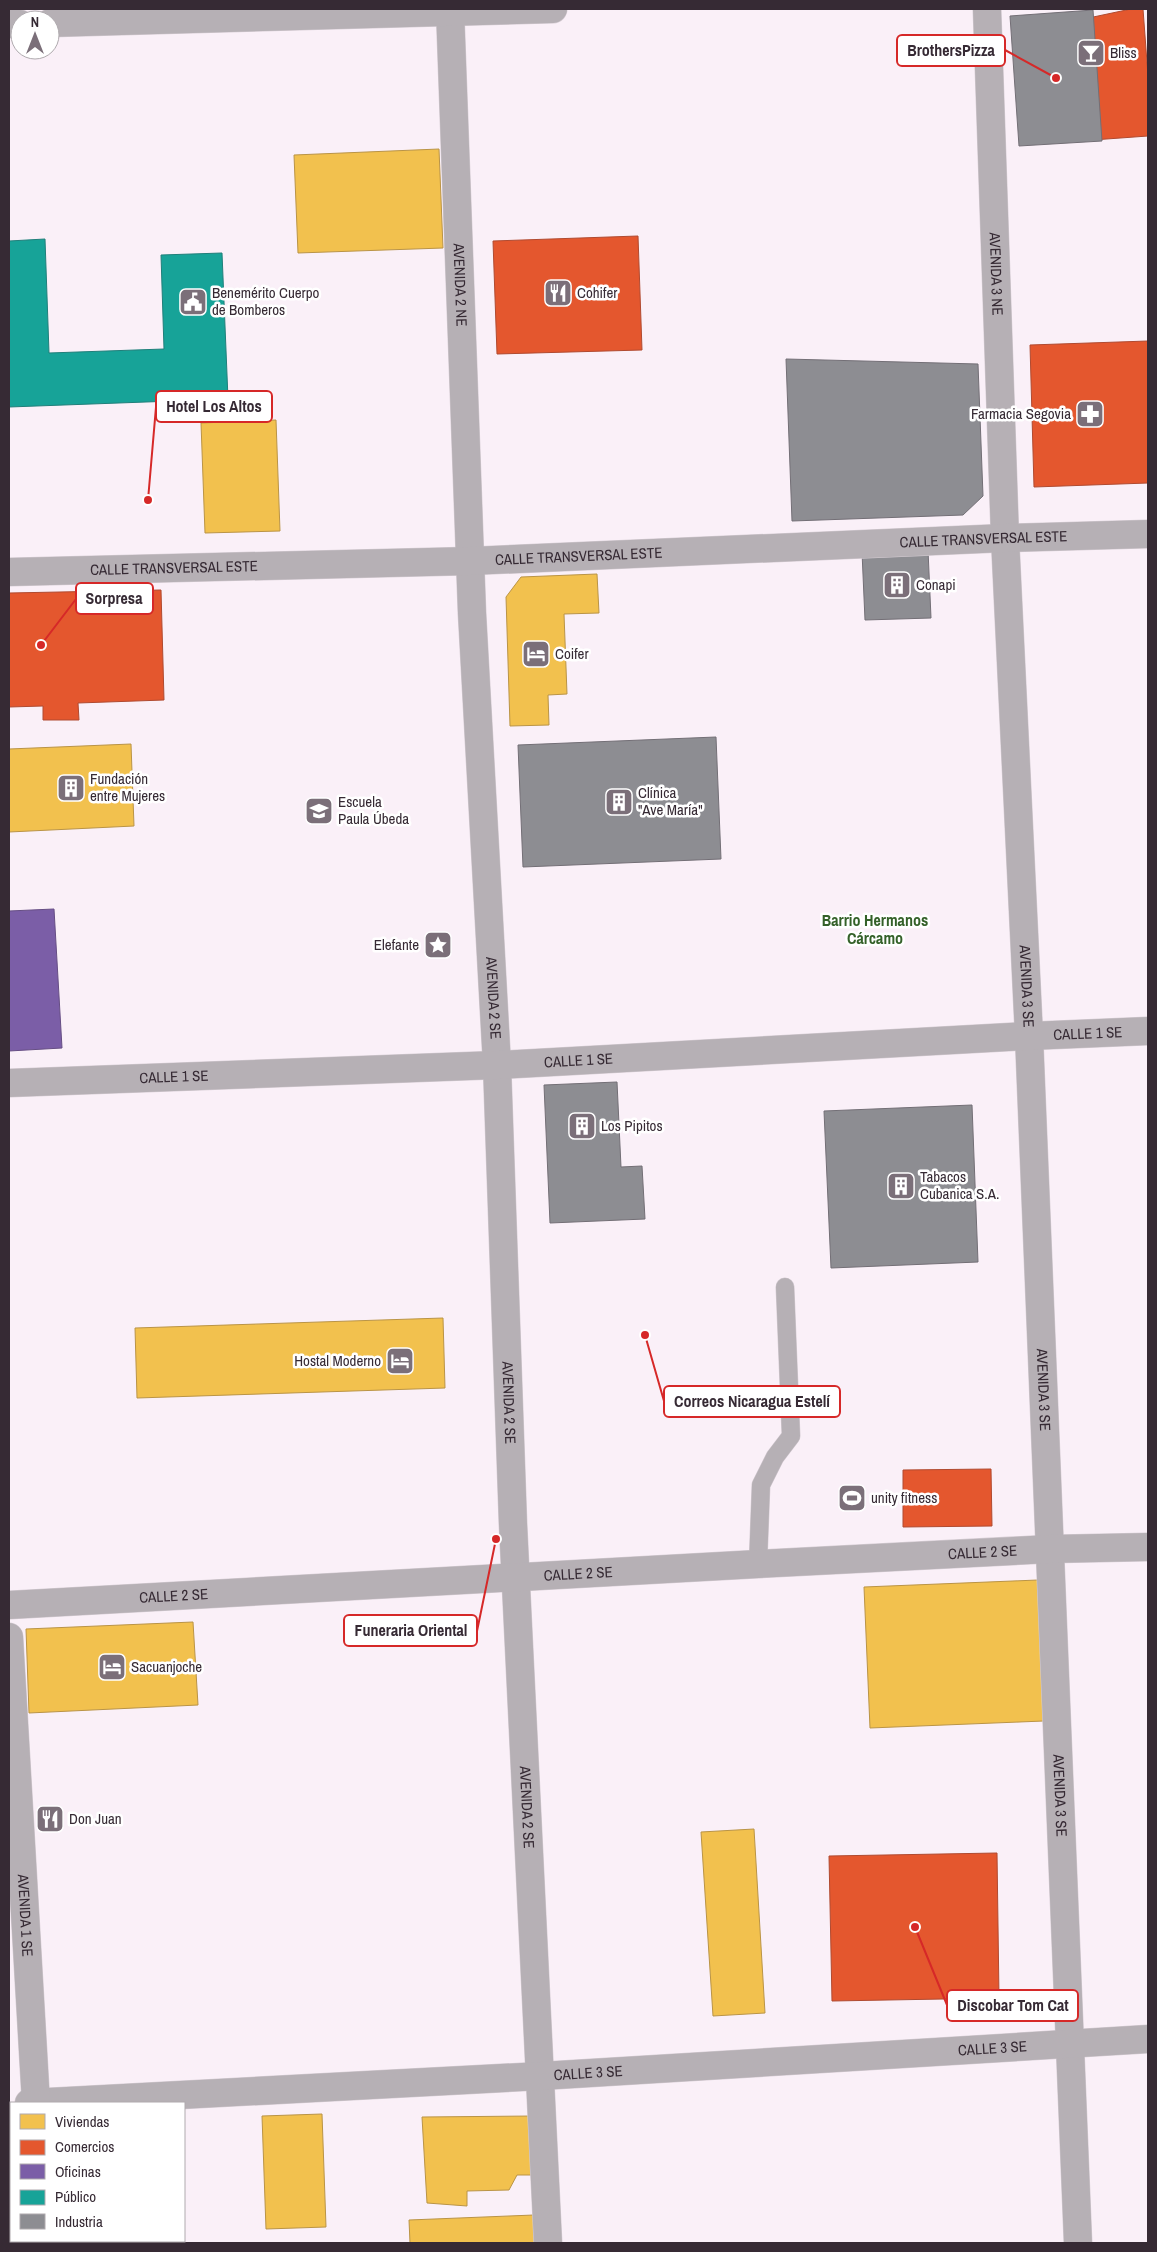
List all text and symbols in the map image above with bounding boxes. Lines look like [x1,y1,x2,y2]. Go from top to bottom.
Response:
north arrow [10,10,60,60]
text: N [31,13,39,31]
callout: BrothersPizza [897,35,1005,66]
bar icon: Bliss [1076,38,1106,68]
text: BrothersPizza [907,39,995,61]
place label: Bliss [1110,42,1137,63]
street label: AVENIDA 3 NE [985,231,1008,316]
street label: AVENIDA 2 NE [449,242,473,327]
restaurant icon: Cohifer [543,278,573,308]
place label: Benemérito Cuerpo de Bomberos [212,282,320,320]
place label: Cohifer [577,282,617,303]
public building icon: Benemérito Cuerpo de Bomberos [178,287,208,317]
callout: Hotel Los Altos [156,391,272,422]
text: Hotel Los Altos [166,395,262,417]
pharmacy icon: Farmacia Segovia [1075,399,1105,429]
place label: Farmacia Segovia [971,403,1071,424]
street label: CALLE TRANSVERSAL ESTE [899,525,1067,553]
street label: CALLE TRANSVERSAL ESTE [495,542,663,570]
street label: CALLE TRANSVERSAL ESTE [90,555,258,580]
building icon: Conapi [882,570,912,600]
place label: Conapi [916,574,956,595]
callout: Sorpresa [76,583,153,614]
text: Sorpresa [86,587,143,609]
hotel icon: Coifer [521,639,551,669]
place label: Coifer [555,643,589,664]
place label: Fundación entre Mujeres [90,768,165,806]
building icon: Fundación entre Mujeres [56,773,86,803]
place label: Clínica "Ave María" [638,782,703,820]
building icon: Clínica "Ave María" [604,787,634,817]
place label: Escuela Paula Úbeda [338,791,409,829]
school or university icon: Escuela Paula Úbeda [304,796,334,826]
district label: Barrio Hermanos Cárcamo [822,909,928,949]
place icon: Elefante [423,930,453,960]
place label: Elefante [374,934,419,955]
street label: AVENIDA 3 SE [1015,943,1040,1028]
street label: AVENIDA 2 SE [481,955,507,1040]
street label: CALLE 1 SE [1053,1021,1123,1045]
street label: CALLE 1 SE [543,1048,614,1072]
street label: CALLE 1 SE [139,1065,209,1088]
building icon: Los Pipitos [567,1111,597,1141]
place label: Los Pipitos [601,1115,663,1136]
place label: Tabacos Cubanica S.A. [920,1166,999,1204]
building icon: Tabacos Cubanica S.A. [886,1171,916,1201]
hotel icon: Hostal Moderno [385,1346,415,1376]
street label: AVENIDA 3 SE [1032,1347,1056,1432]
place label: Hostal Moderno [294,1350,381,1371]
street label: AVENIDA 2 SE [497,1360,521,1444]
callout: Correos Nicaragua Estelí [664,1386,840,1417]
text: Correos Nicaragua Estelí [674,1390,831,1412]
sports icon: unity fitness [837,1483,867,1513]
place label: unity fitness [871,1487,937,1508]
street label: CALLE 2 SE [947,1540,1018,1564]
street label: CALLE 2 SE [543,1561,613,1586]
street label: CALLE 2 SE [139,1583,209,1608]
callout: Funeraria Oriental [344,1615,477,1646]
text: Funeraria Oriental [354,1619,468,1641]
hotel icon: Sacuanjoche [97,1652,127,1682]
place label: Sacuanjoche [131,1656,202,1677]
street label: AVENIDA 3 SE [1048,1753,1072,1837]
street label: AVENIDA 2 SE [515,1765,540,1849]
restaurant icon: Don Juan [35,1804,65,1834]
place label: Don Juan [69,1808,122,1829]
street label: AVENIDA 1 SE [13,1873,39,1957]
callout: Discobar Tom Cat [947,1990,1078,2021]
text: Discobar Tom Cat [957,1994,1069,2016]
street label: CALLE 3 SE [957,2035,1028,2061]
street label: CALLE 3 SE [553,2060,623,2085]
legend [10,2102,185,2242]
text: Viviendas [55,2111,110,2132]
text: Comercios [55,2136,114,2157]
text: Oficinas [55,2161,101,2182]
text: Público [55,2186,96,2207]
text: Industria [55,2211,103,2232]

